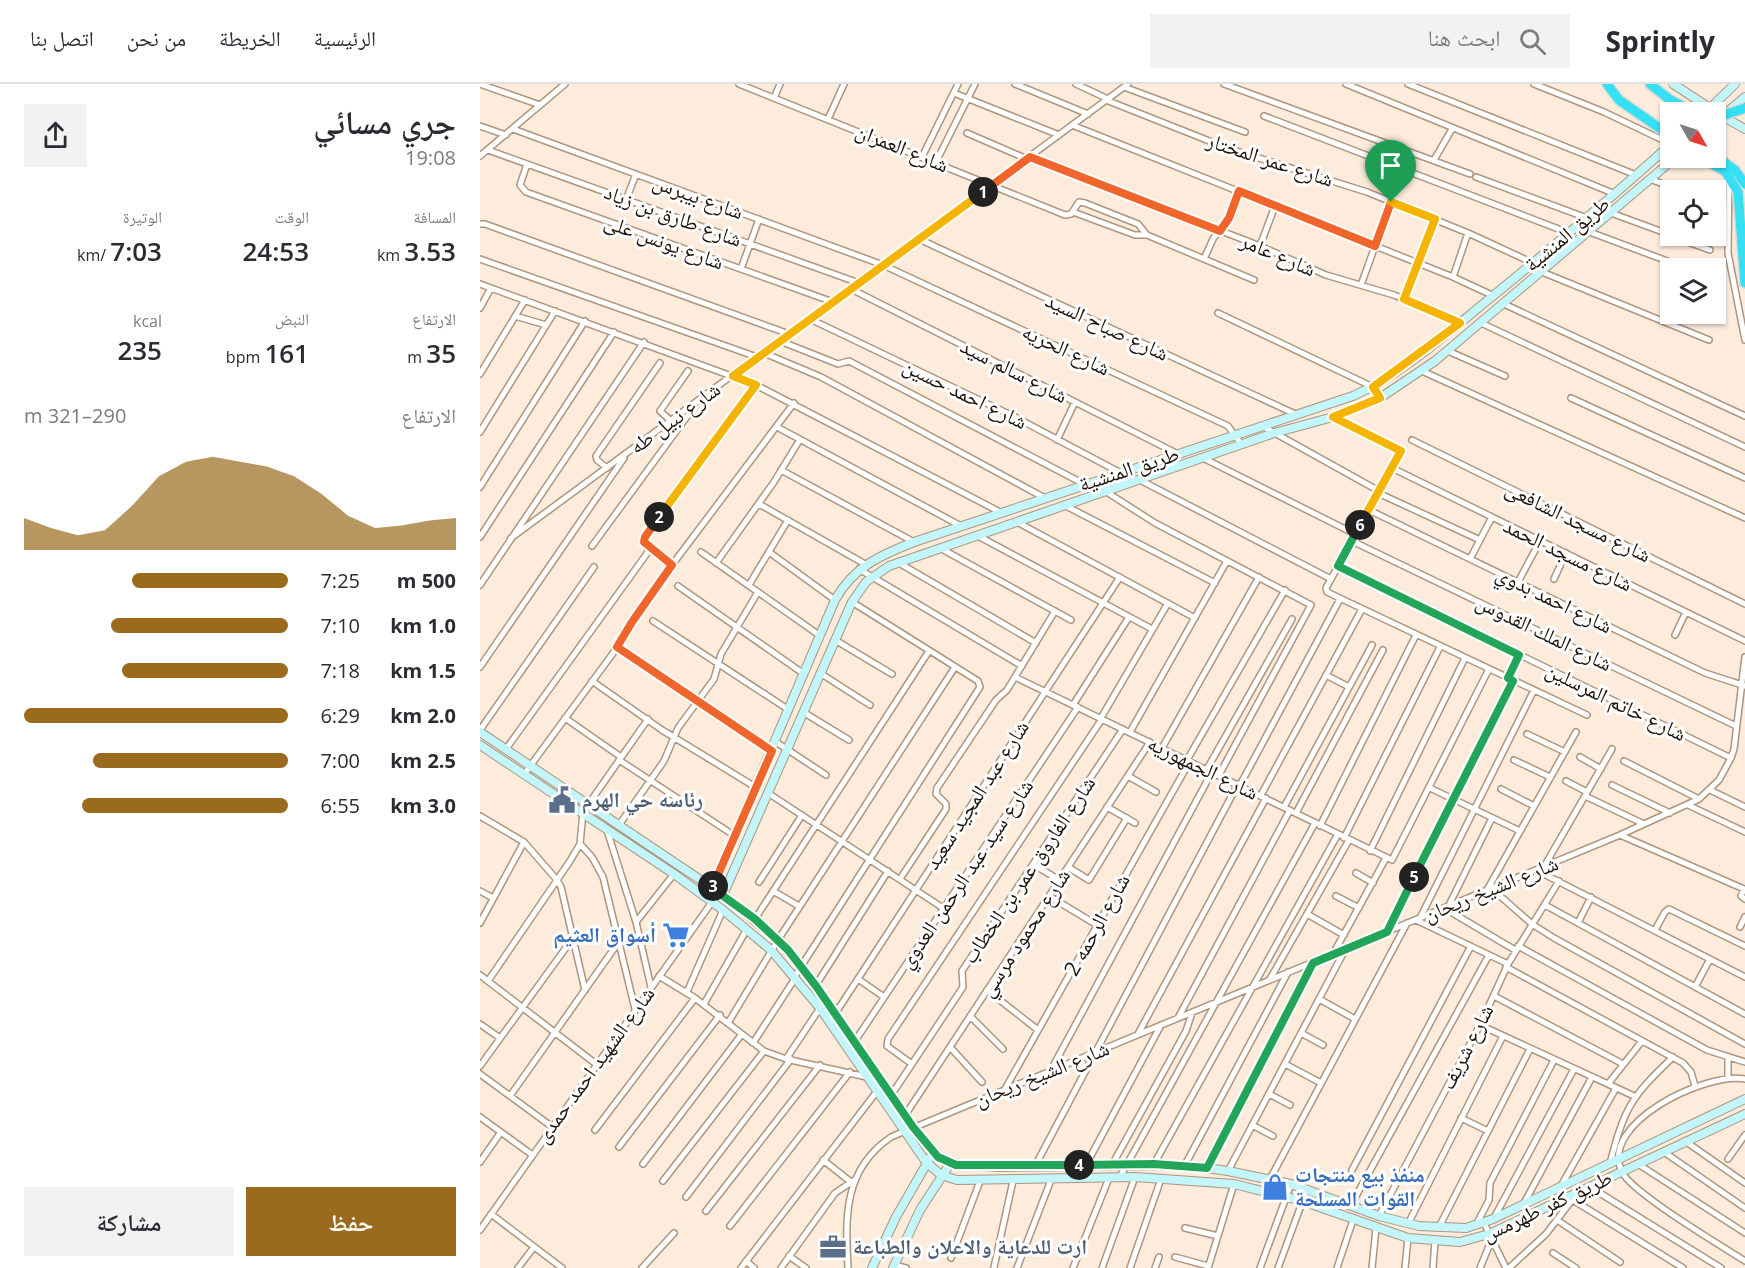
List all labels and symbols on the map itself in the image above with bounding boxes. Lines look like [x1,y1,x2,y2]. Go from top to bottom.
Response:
north arrow [1660,102,1726,168]
street label: شارع العمران [852,116,953,178]
street label: شارع عمر المختار [1202,125,1337,193]
pin [1365,140,1416,202]
street label: شارع بيبرس [649,167,748,225]
street label: شارع طارق بن زياد [601,177,746,253]
pin: 1 [968,177,998,207]
street label: طريق المنشية [1518,189,1615,277]
street label: شارع يونس على [601,206,728,276]
street label: شارع عامر [1235,225,1320,282]
street label: شارع صباح السيد [1041,285,1174,367]
street label: شارع الحريه [1018,317,1115,382]
street label: شارع سالم سيد [956,331,1073,410]
street label: شارع احمد حسين [899,351,1032,435]
street label: شارع نبيل طه [623,375,726,460]
street label: طريق المنشية [1075,439,1182,497]
street label: شارع مسجد الشافعى [1501,474,1656,569]
pin: 2 [644,502,674,532]
pin: 6 [1345,510,1375,540]
street label: شارع مسجد الحمد [1499,511,1638,597]
street label: شارع احمد بدوي [1490,559,1617,642]
street label: شارع الملك القدوس [1472,587,1617,677]
street label: شارع خاتم المرسلين [1541,655,1691,748]
street label: شارع عبد المجيد سعيد [917,714,1035,874]
street label: شارع الجمهوريه [1143,728,1264,806]
street label: شارع الفاروق عمر بن الخطاب [955,770,1101,969]
street label: شارع سيد عبد الرحمن العدوي [891,773,1042,976]
public building icon: رئاسه حي الهرم [547,785,577,815]
place label: رئاسه حي الهرم [582,785,703,816]
street label: شارع الشيخ ريحان [1419,848,1562,928]
pin: 5 [1399,862,1429,892]
street label: شارع محمود مرسي [972,863,1079,1004]
street label: شارع الرحمه 2 [1057,869,1136,980]
pin: 3 [698,871,728,901]
place label: أسواق العثيم [553,920,656,949]
supermarket icon: أسواق العثيم [661,920,691,950]
street label: شارع الشهيد احمد حمدى [528,980,661,1148]
street label: شارع شريف [1433,999,1499,1094]
street label: شارع الشيخ ريحان [970,1033,1113,1113]
pin: 4 [1064,1150,1094,1180]
place label: منفذ بيع منتجات القوات المسلحة [1295,1160,1425,1212]
street label: طريق كفر طهرمس [1477,1163,1616,1247]
shop icon: منفذ بيع منتجات القوات المسلحة [1260,1172,1290,1202]
office icon: ارت للدعاية والاعلان والطباعة [818,1232,848,1262]
place label: ارت للدعاية والاعلان والطباعة [853,1232,1087,1260]

